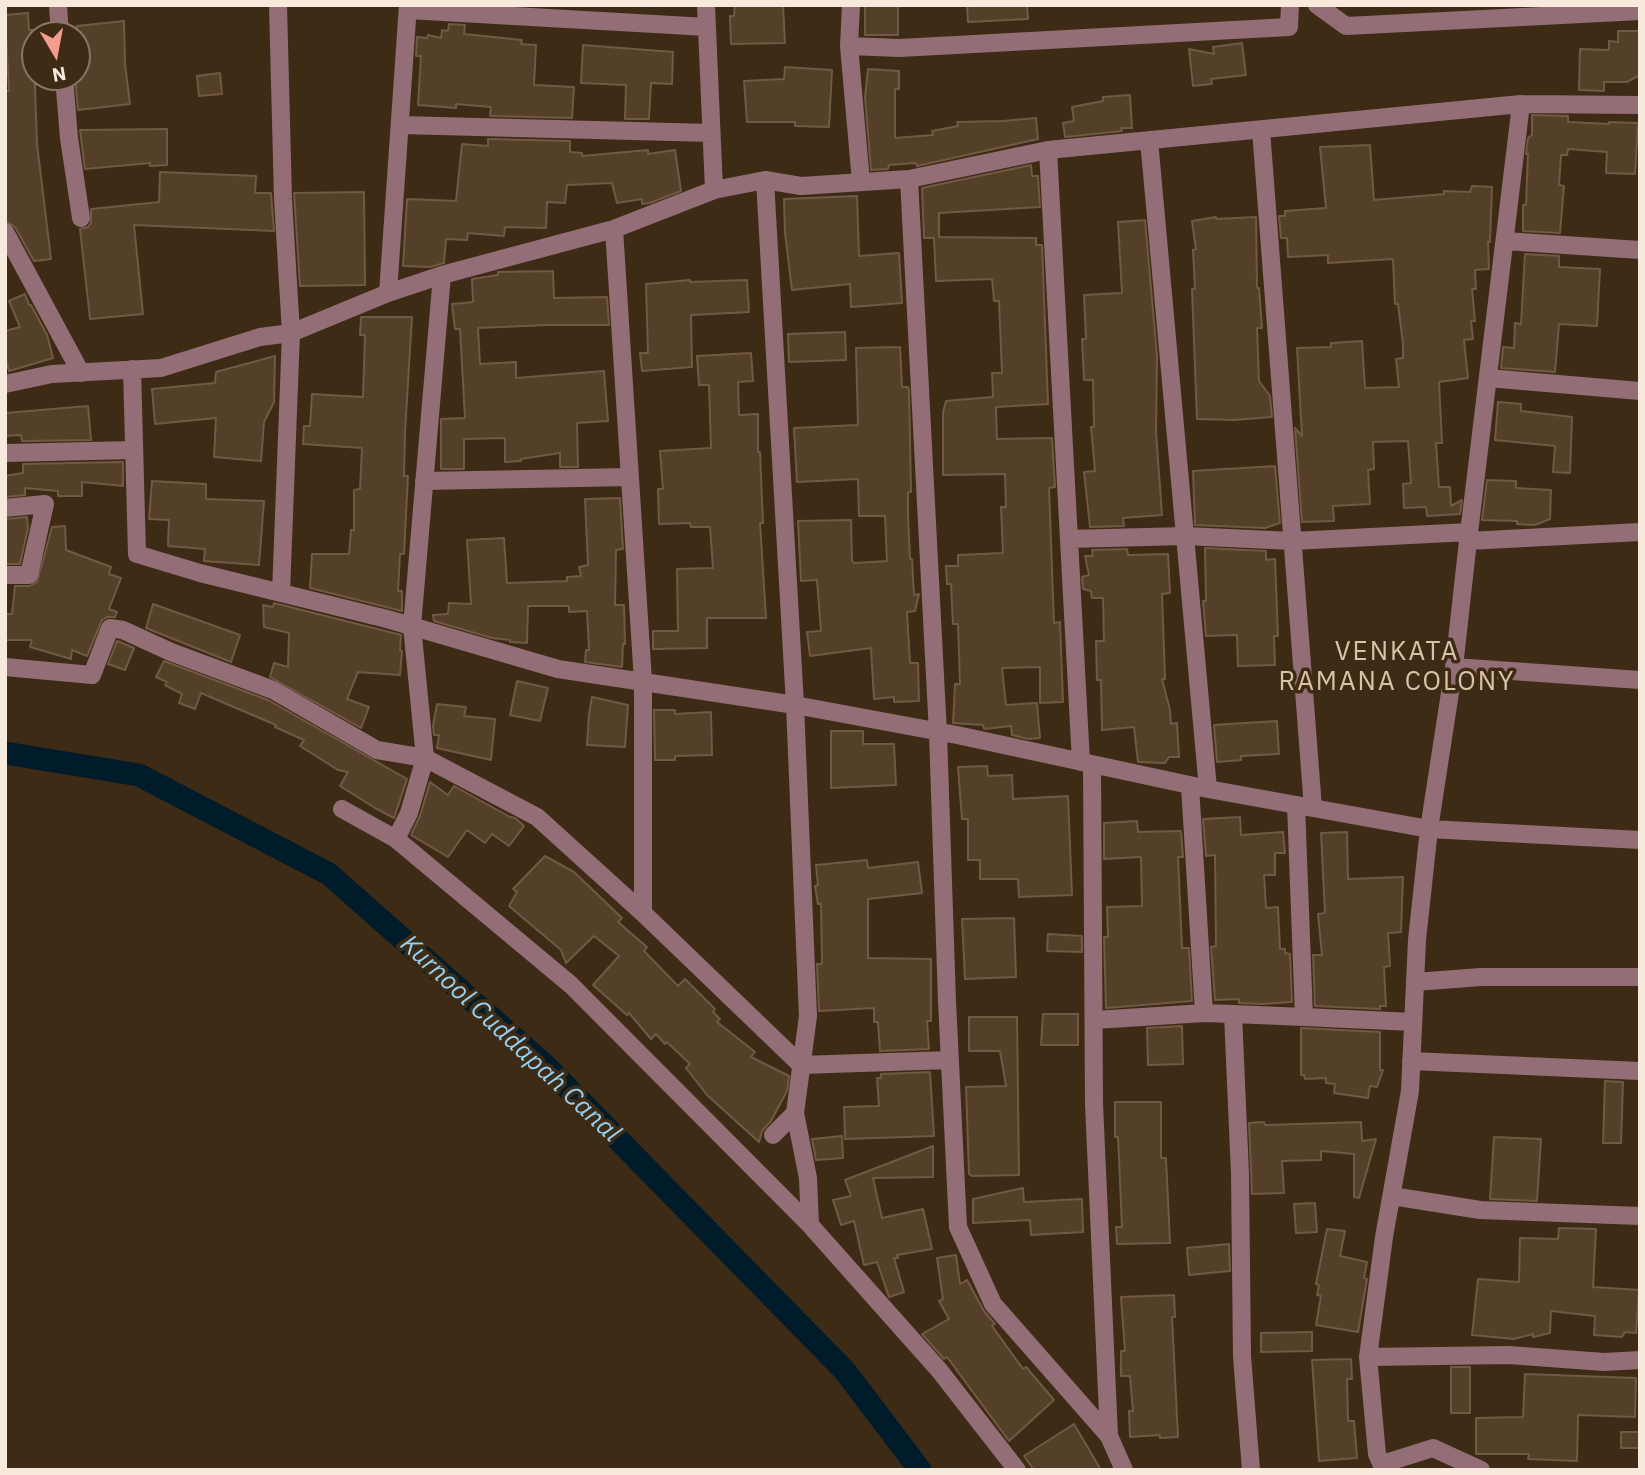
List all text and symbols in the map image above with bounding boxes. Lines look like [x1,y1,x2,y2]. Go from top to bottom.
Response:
north arrow [21,21,91,91]
text: N [50,62,68,88]
district label: VENKATA RAMANA COLONY [1280,636,1514,698]
water label: Kurnool Cuddapah Canal [394,929,626,1149]

